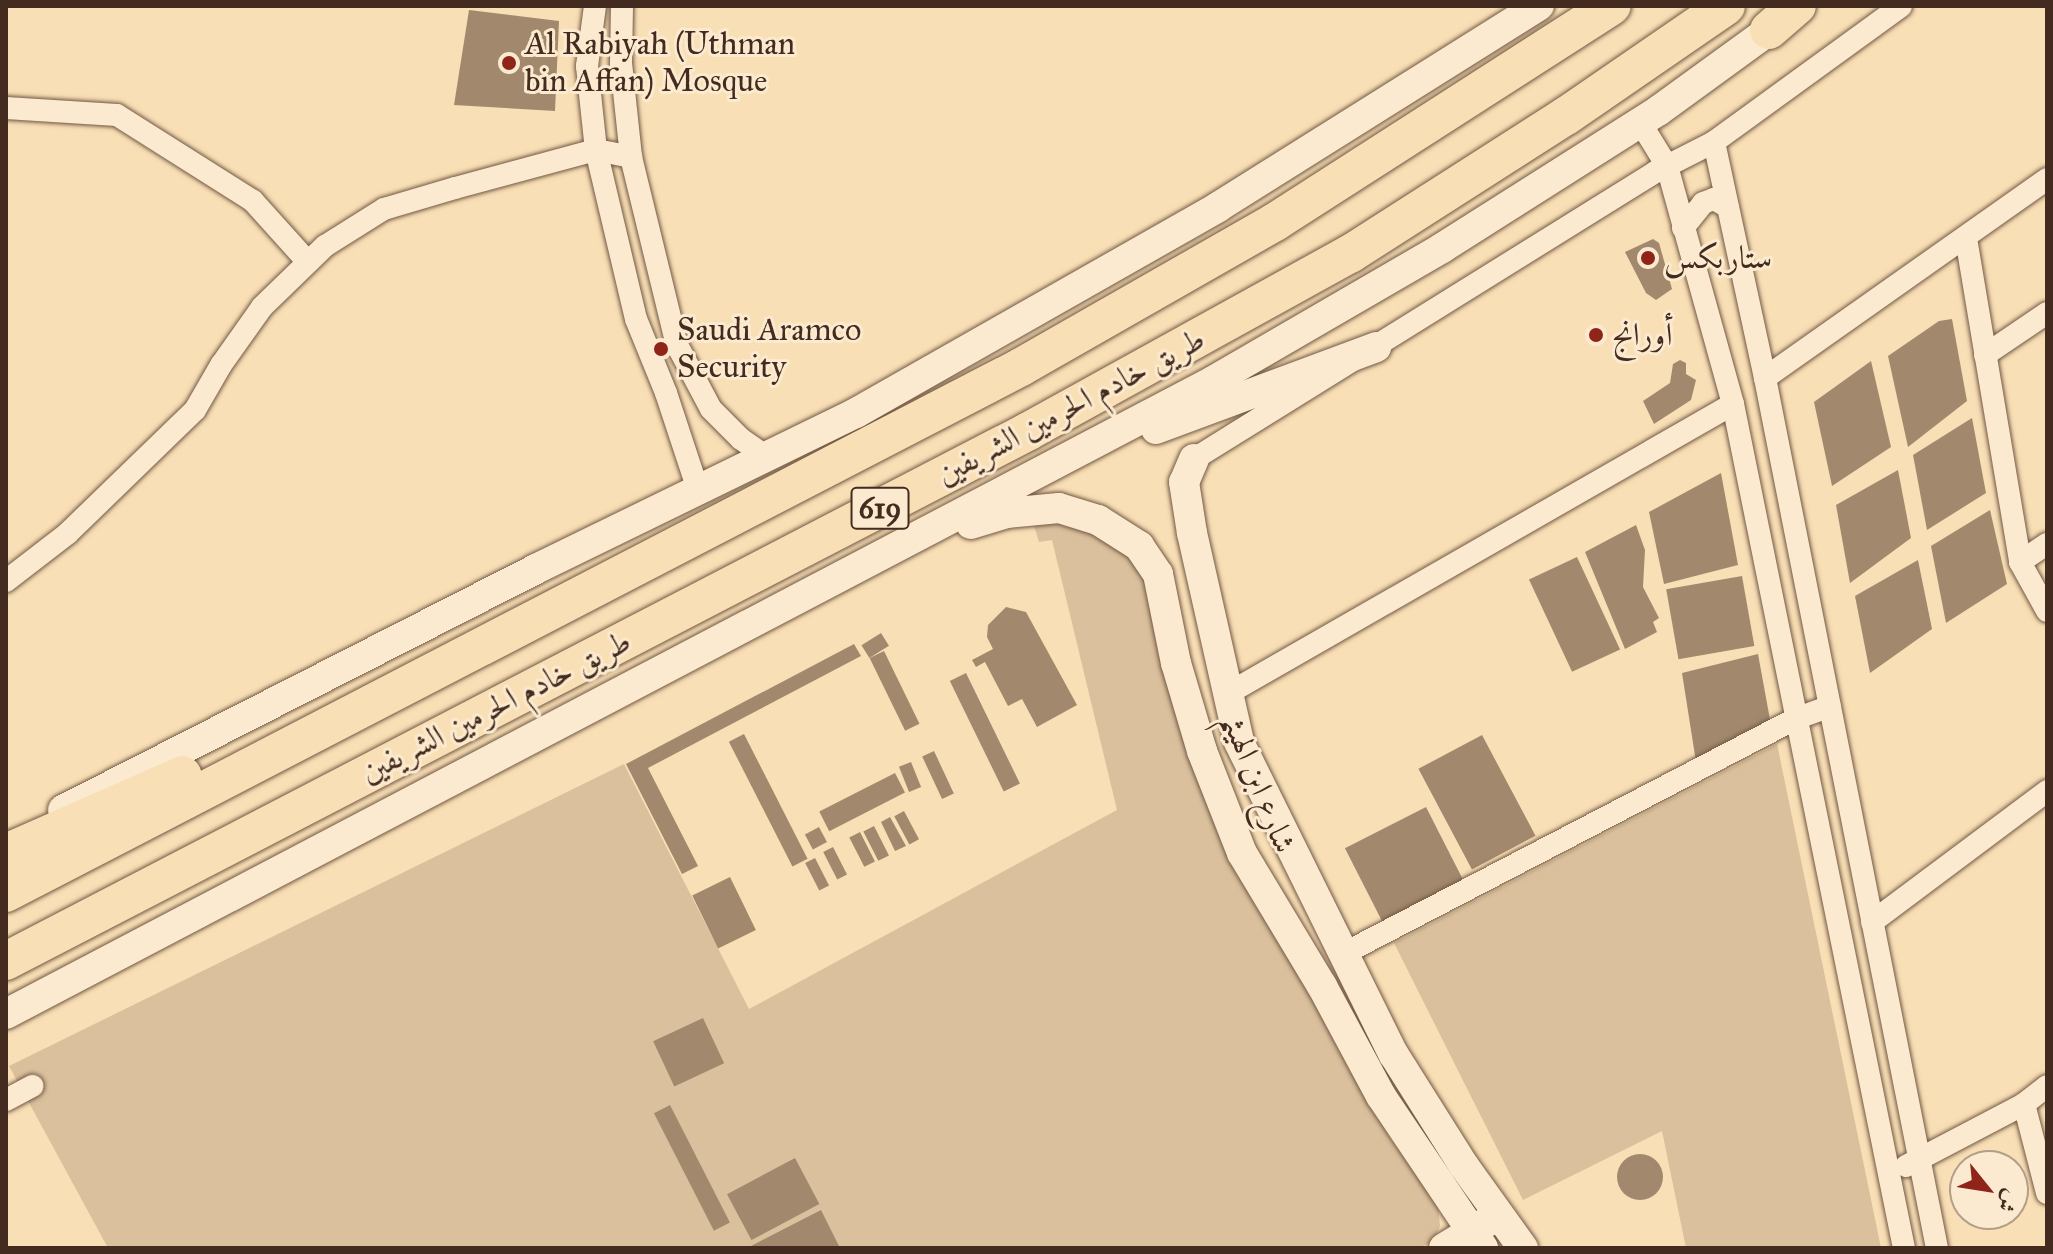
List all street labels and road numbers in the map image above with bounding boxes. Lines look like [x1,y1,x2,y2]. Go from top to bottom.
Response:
street label: طريق خادم الحرمين الشريفين [930,320,1212,494]
road number: 619 [850,482,910,534]
street label: طريق خادم الحرمين الشريفين [354,622,638,792]
street label: شارع ابن الهيثم [1213,707,1303,859]

